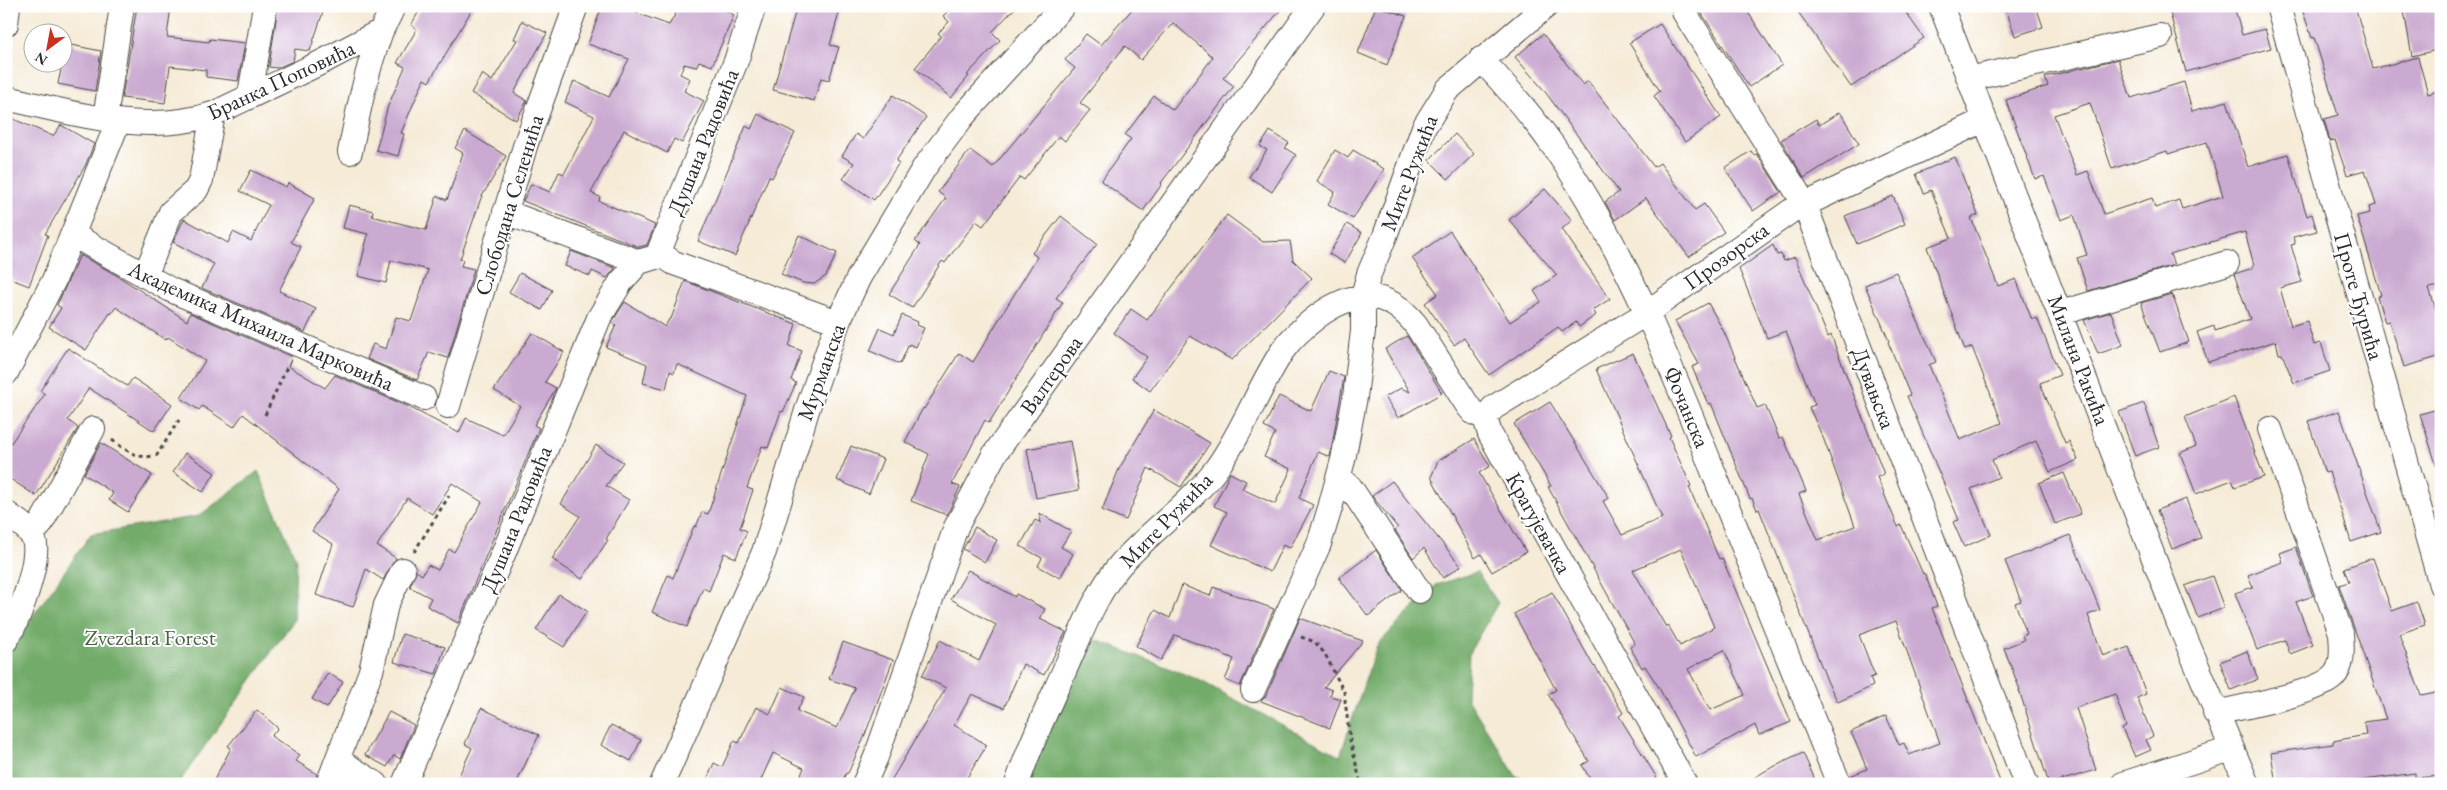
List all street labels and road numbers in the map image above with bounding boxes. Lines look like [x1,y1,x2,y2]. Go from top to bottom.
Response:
street label: Бранка Поповића [203,33,360,127]
street label: Душана Радовића [660,64,746,220]
street label: Мите Ружића [1374,110,1445,235]
street label: Слободана Селенића [468,111,550,299]
street label: Прозорска [1678,215,1775,297]
street label: Проте Ђурића [2327,229,2391,363]
street label: Академика Михаила Марковића [123,254,399,398]
street label: Милана Ракића [2041,291,2117,430]
street label: Мурманска [790,319,852,425]
street label: Валтерова [1013,330,1089,420]
street label: Дувањска [1845,343,1903,433]
street label: Фочанска [1657,362,1717,452]
street label: Душана Радовића [473,441,559,597]
street label: Мите Ружића [1113,466,1219,574]
street label: Крагујевачка [1499,467,1579,579]

